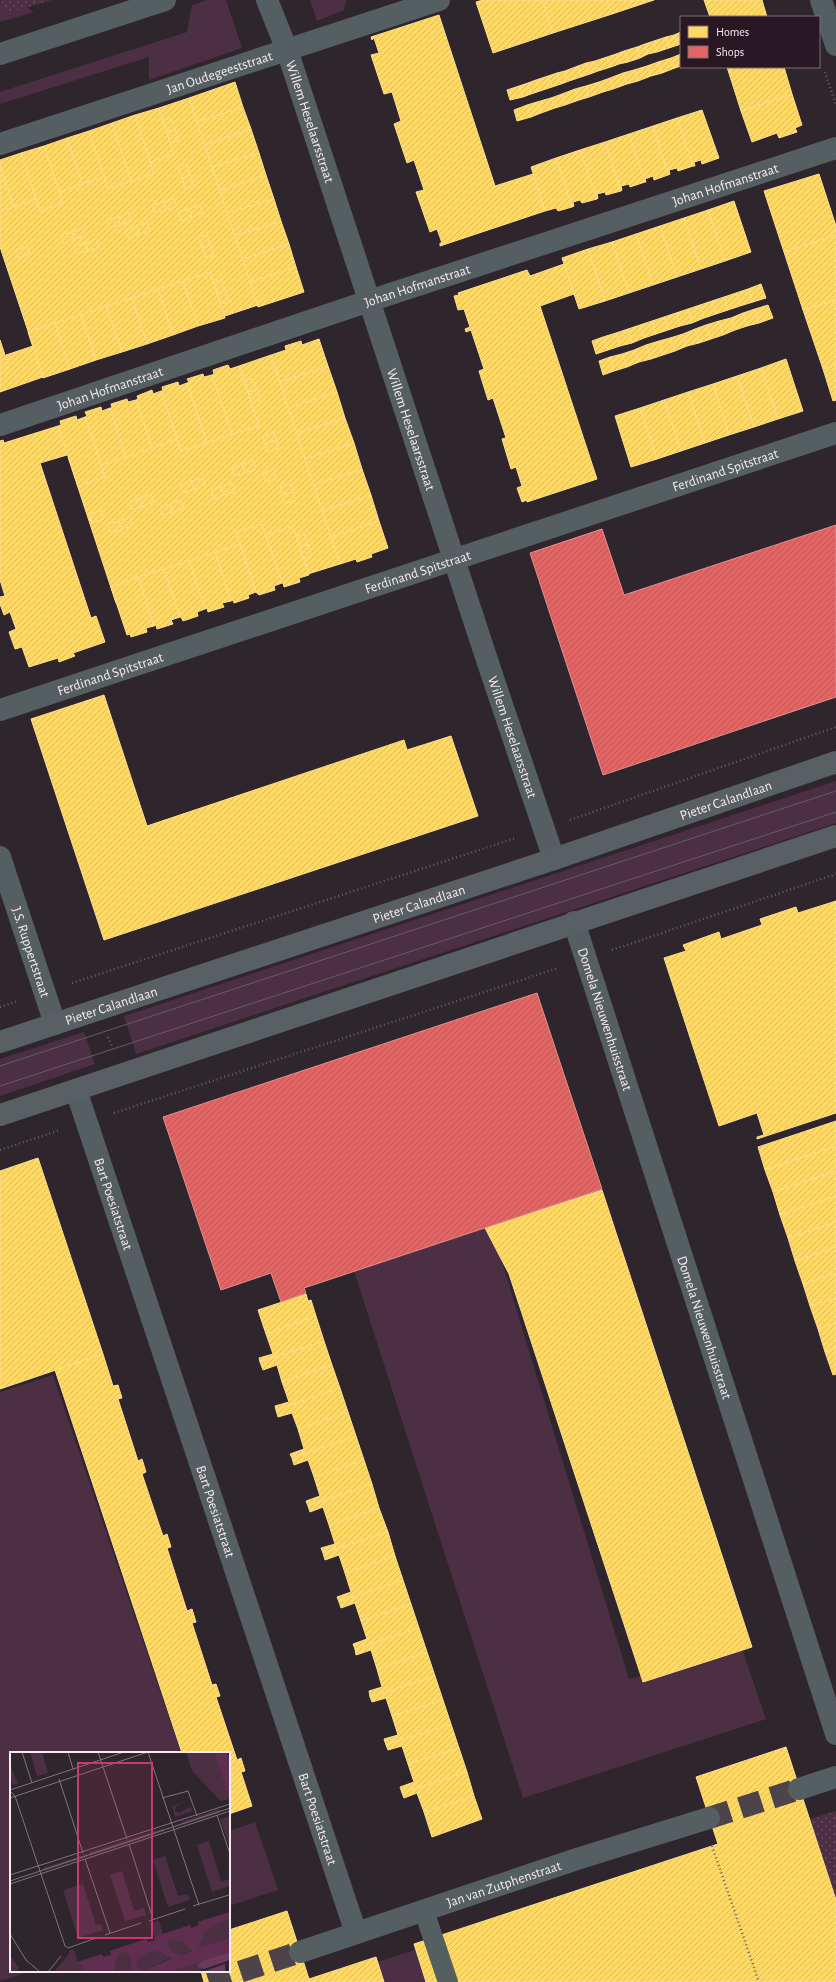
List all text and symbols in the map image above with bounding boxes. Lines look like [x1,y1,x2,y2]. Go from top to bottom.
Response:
legend [680,16,820,68]
text: Homes [716,26,749,38]
text: Shops [716,46,744,58]
street label: Jan Oudegeeststraat [165,49,275,97]
street label: Willem Heselaarsstraat [283,59,336,185]
street label: Johan Hofmanstraat [671,161,781,209]
street label: Johan Hofmanstraat [363,262,473,310]
street label: Johan Hofmanstraat [56,365,165,413]
street label: Willem Heselaarsstraat [384,367,437,493]
street label: Ferdinand Spitstraat [671,446,781,495]
street label: Ferdinand Spitstraat [363,548,473,597]
street label: Ferdinand Spitstraat [56,650,166,699]
street label: Willem Heselaarsstraat [485,675,539,801]
street label: Pieter Calandlaan [678,779,774,823]
street label: Pieter Calandlaan [371,883,467,926]
street label: J.S. Ruppertstraat [9,905,52,1000]
street label: Domela Nieuwenhuisstraat [575,946,634,1093]
street label: Pieter Calandlaan [64,985,159,1028]
street label: Bart Poesiatstraat [91,1156,135,1253]
street label: Domela Nieuwenhuisstraat [674,1254,734,1402]
street label: Bart Poesiatstraat [193,1464,237,1560]
inset map [10,1752,230,1972]
street label: Bart Poesiatstraat [295,1771,339,1868]
street label: Jan van Zutphenstraat [445,1859,564,1910]

